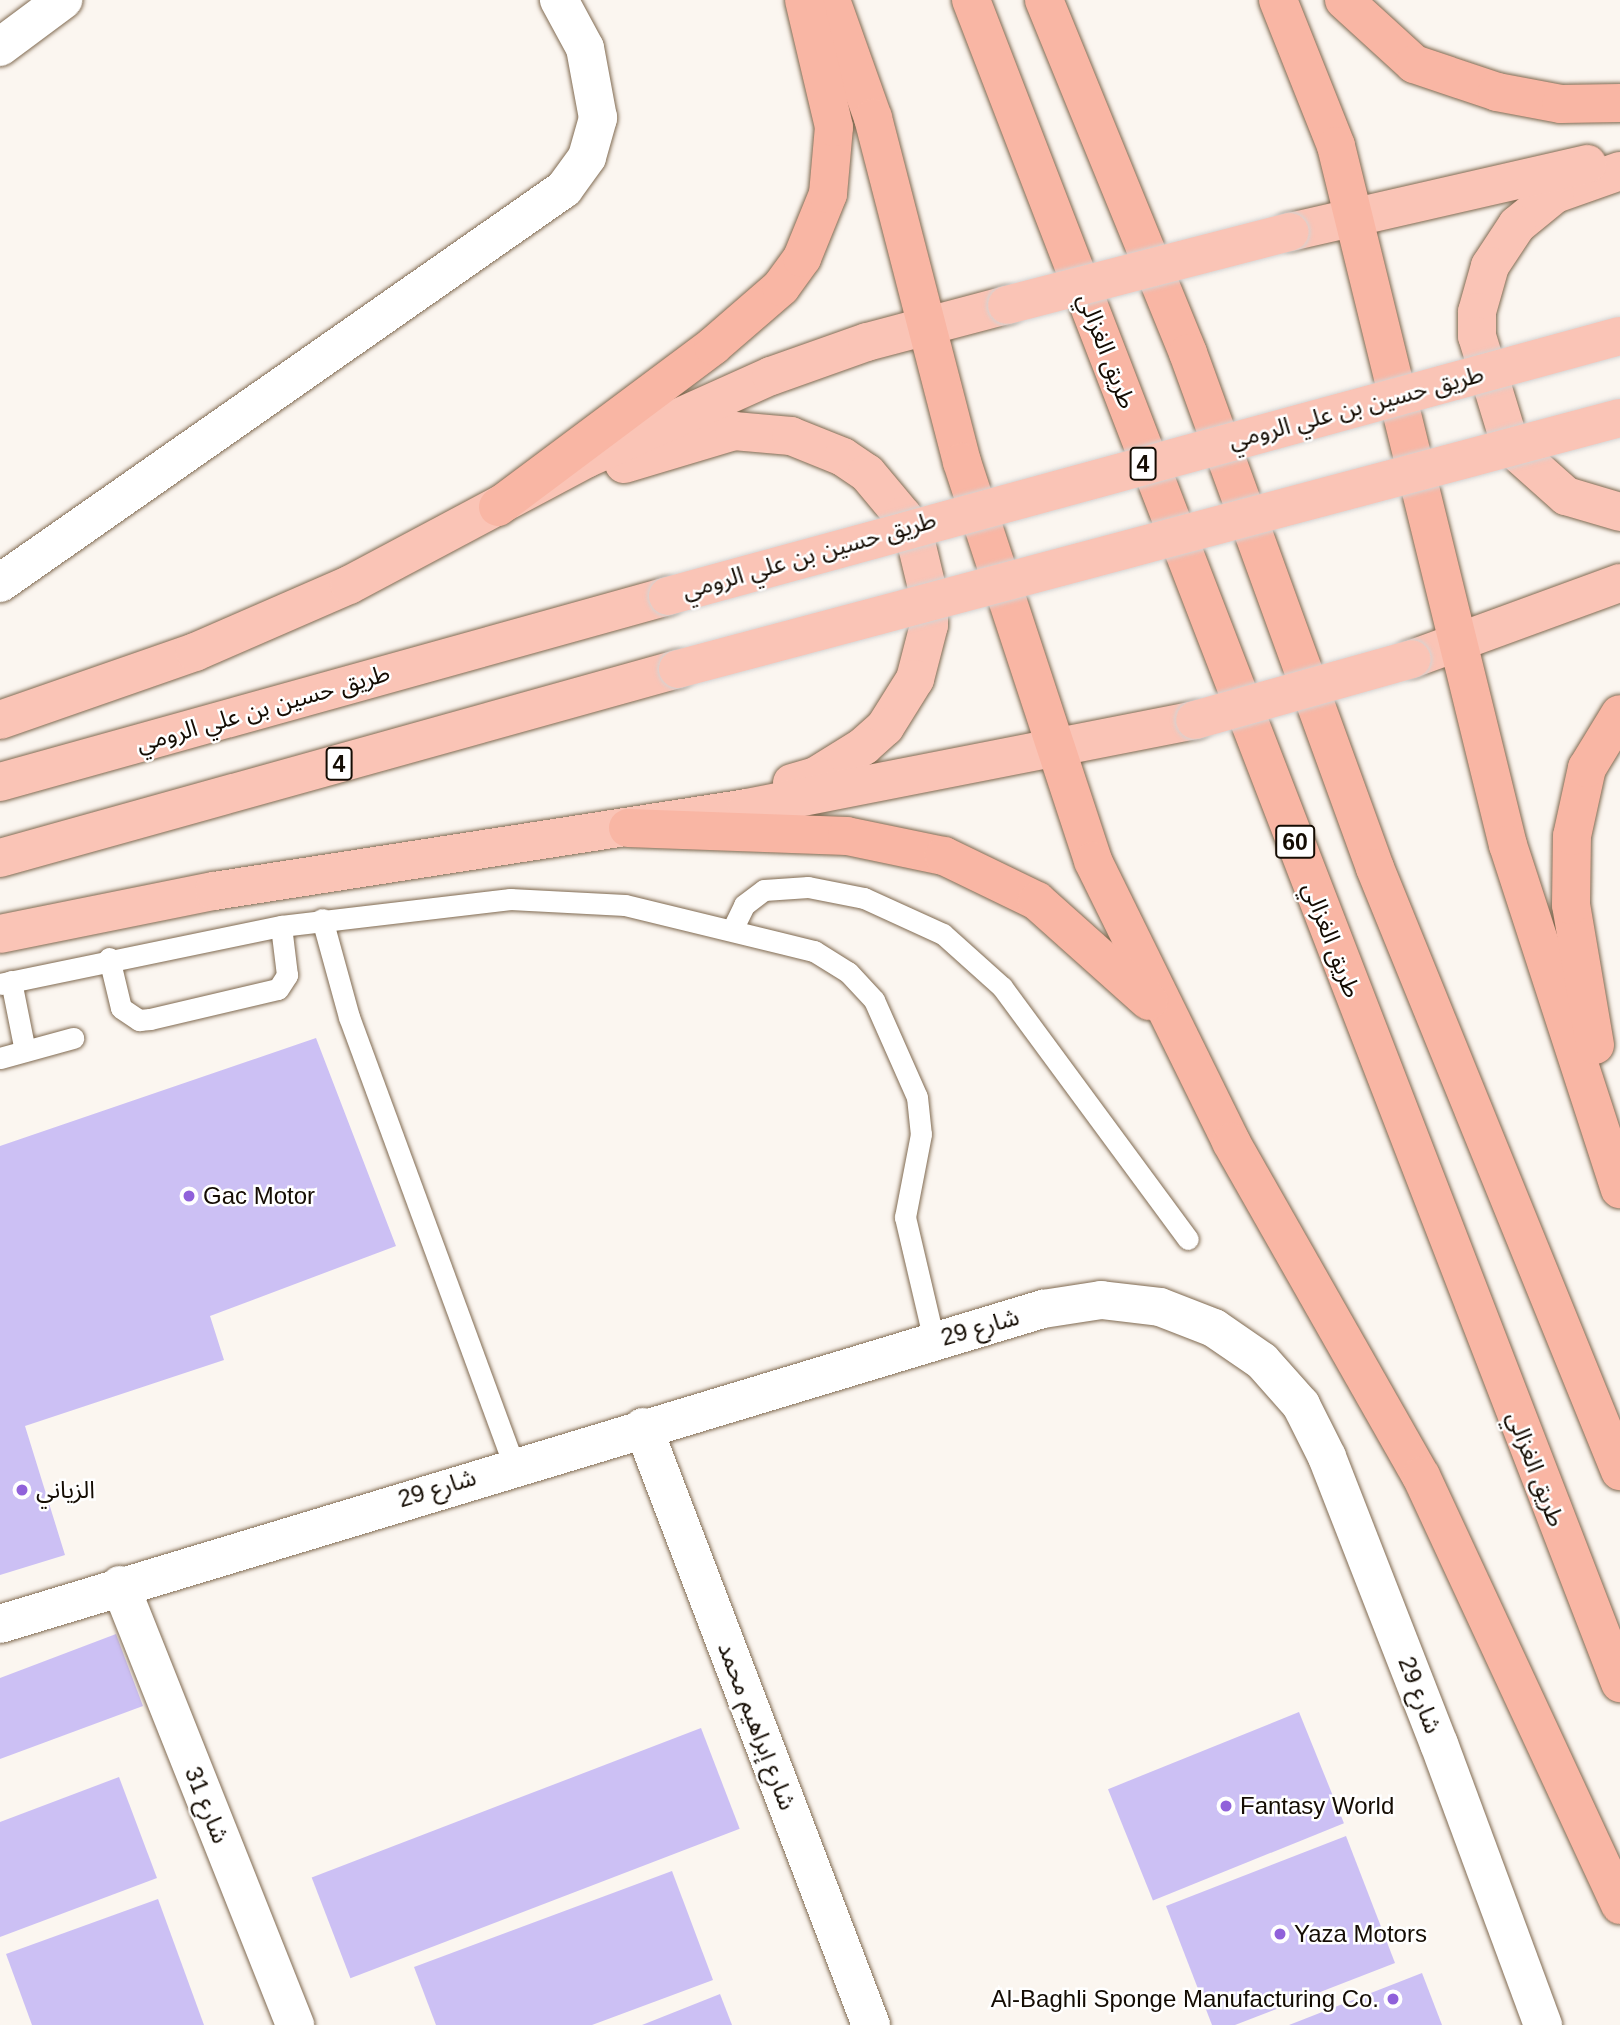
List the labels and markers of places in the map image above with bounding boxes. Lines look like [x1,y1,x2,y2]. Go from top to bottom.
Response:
place label: Gac Motor [203,1182,315,1210]
marker: Gac Motor [181,1188,197,1204]
place label: الزياني [36,1476,95,1504]
marker: الزياني [14,1482,30,1498]
place label: Fantasy World [1240,1792,1394,1820]
marker: Fantasy World [1218,1798,1234,1814]
place label: Yaza Motors [1294,1920,1427,1948]
marker: Yaza Motors [1272,1926,1288,1942]
place label: Al-Baghli Sponge Manufacturing Co. [991,1985,1379,2013]
marker: Al-Baghli Sponge Manufacturing Co. [1385,1991,1401,2007]

